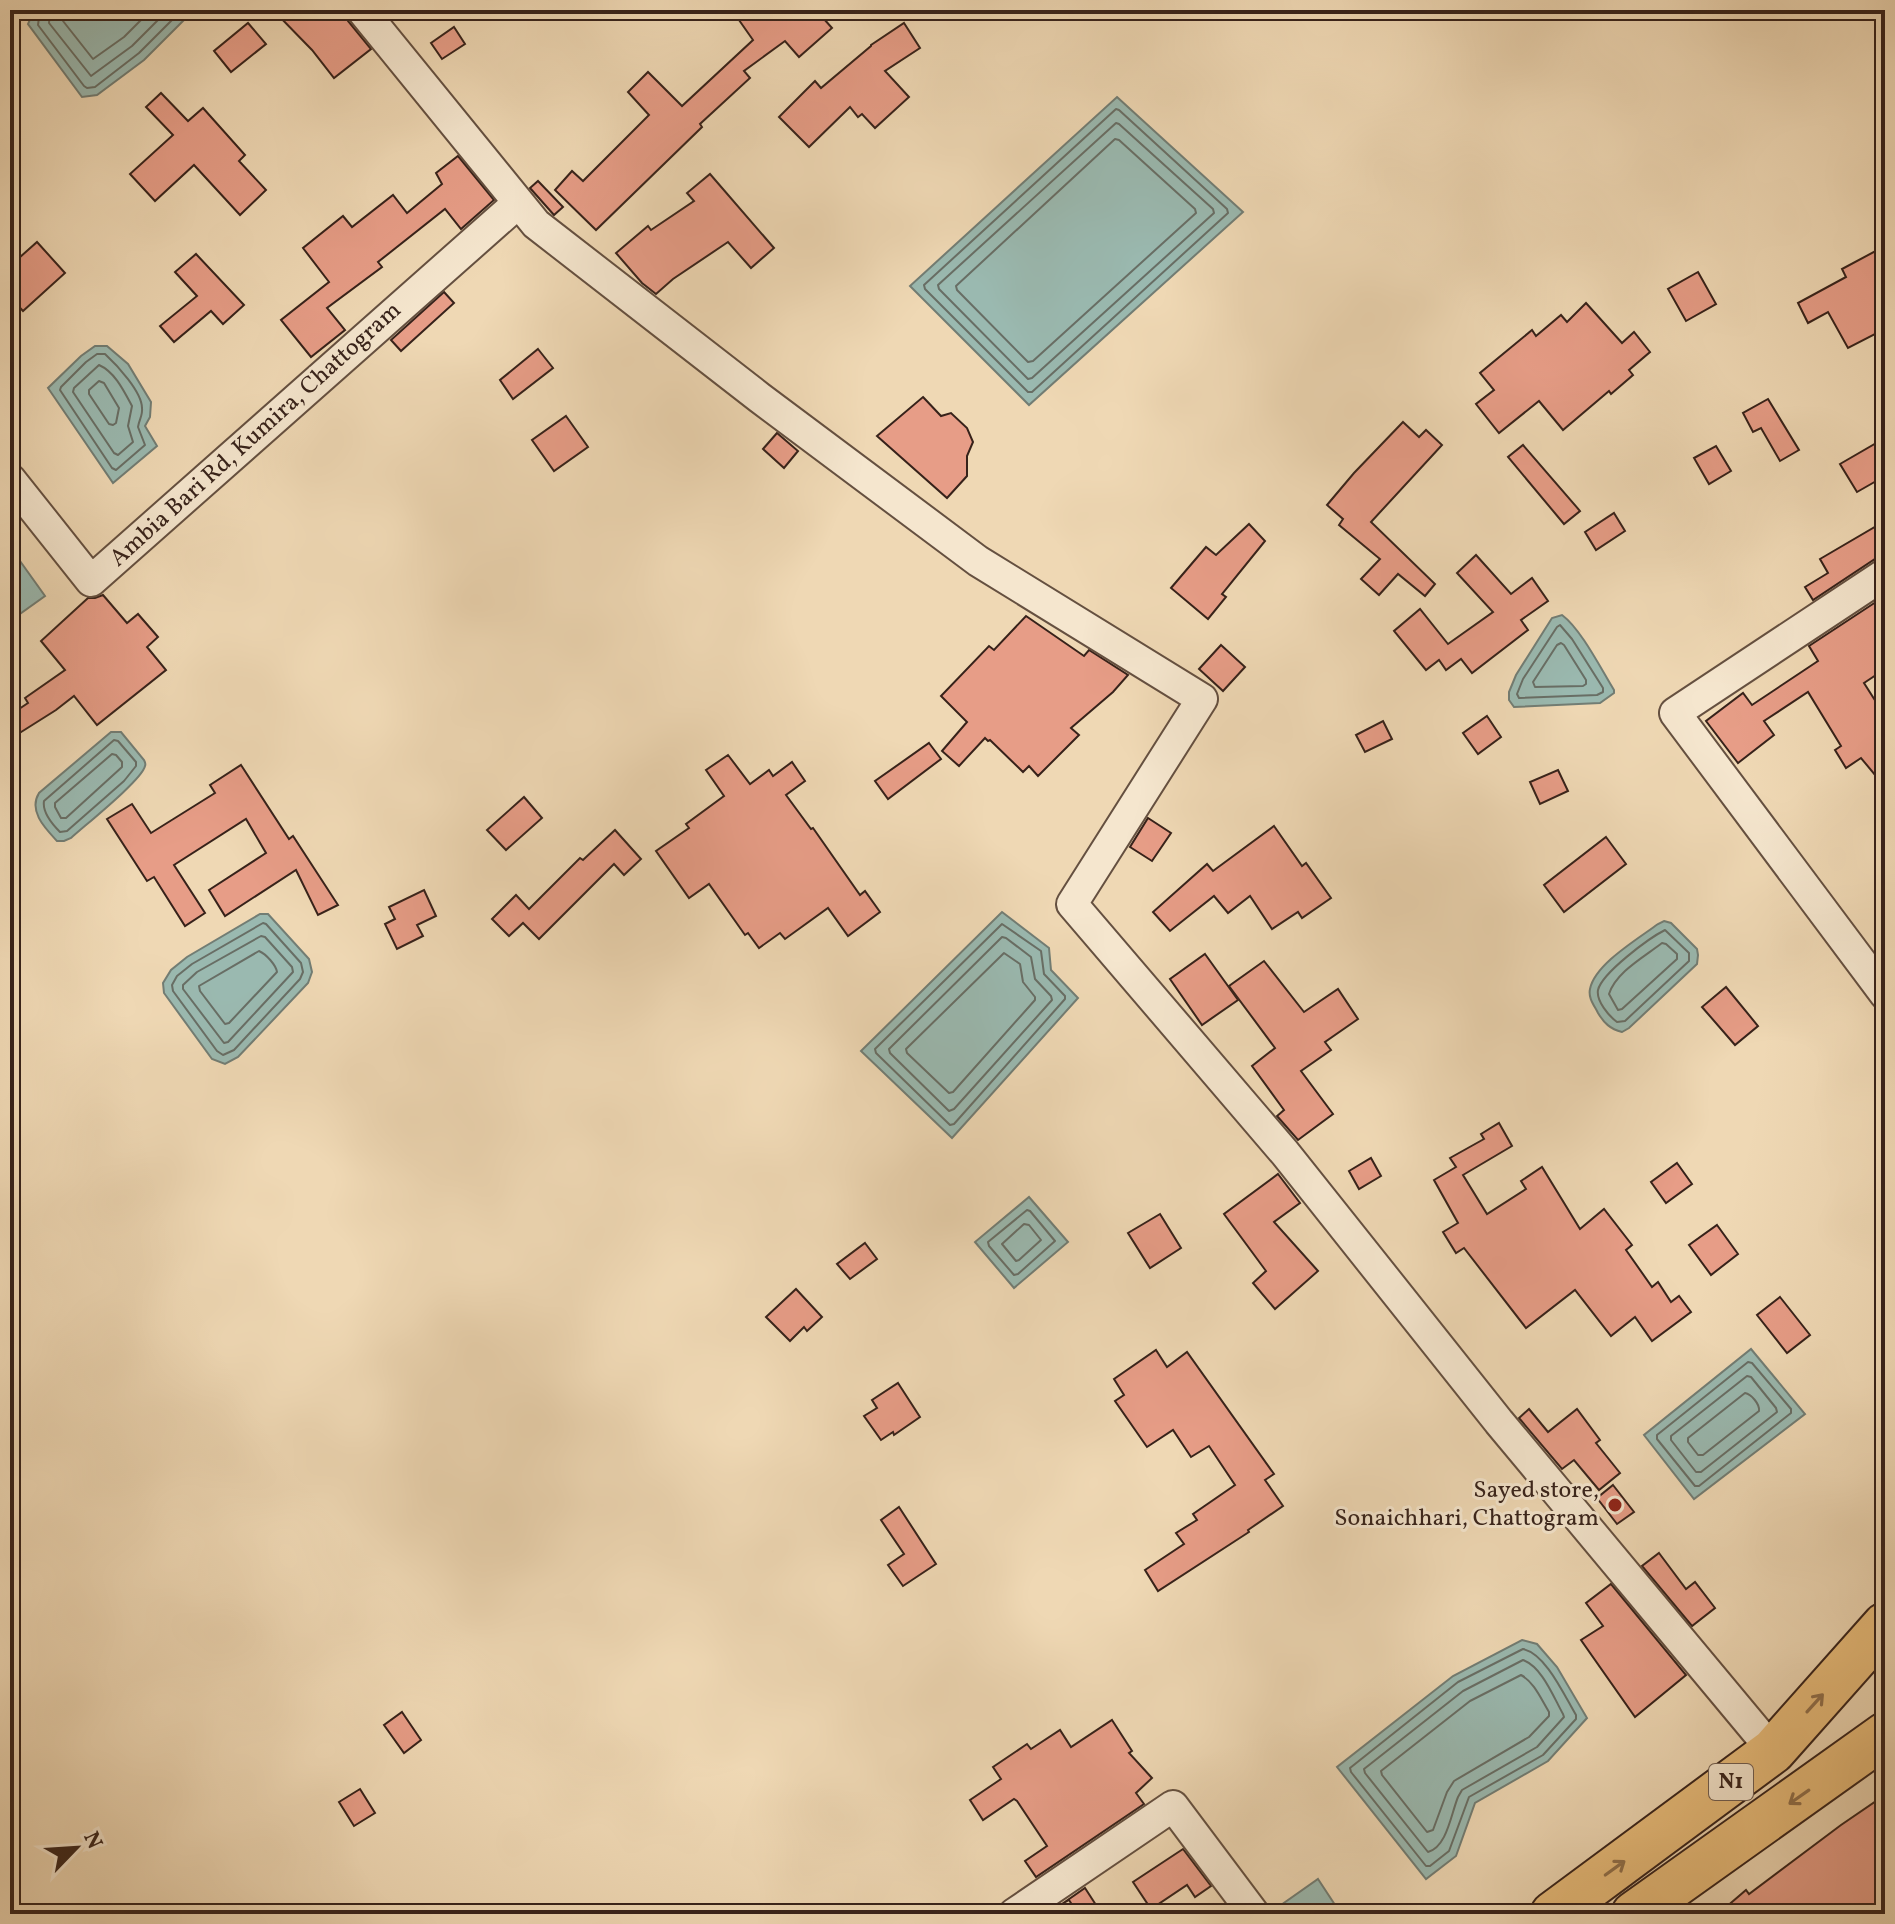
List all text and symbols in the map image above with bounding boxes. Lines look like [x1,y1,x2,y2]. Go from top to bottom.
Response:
street label: Ambia Bari Rd, Kumira, Chattogram [103,294,409,576]
place label: Sayed store, Sonaichhari, Chattogram [1334,1474,1599,1536]
marker: Sayed store, Sonaichhari, Chattogram [1606,1496,1624,1514]
one-way arrow [1806,1694,1824,1714]
road number: N1 [1709,1764,1753,1800]
one-way arrow [1788,1789,1810,1805]
north arrow [36,1808,116,1888]
text: N [74,1827,109,1854]
one-way arrow [1604,1859,1626,1876]

